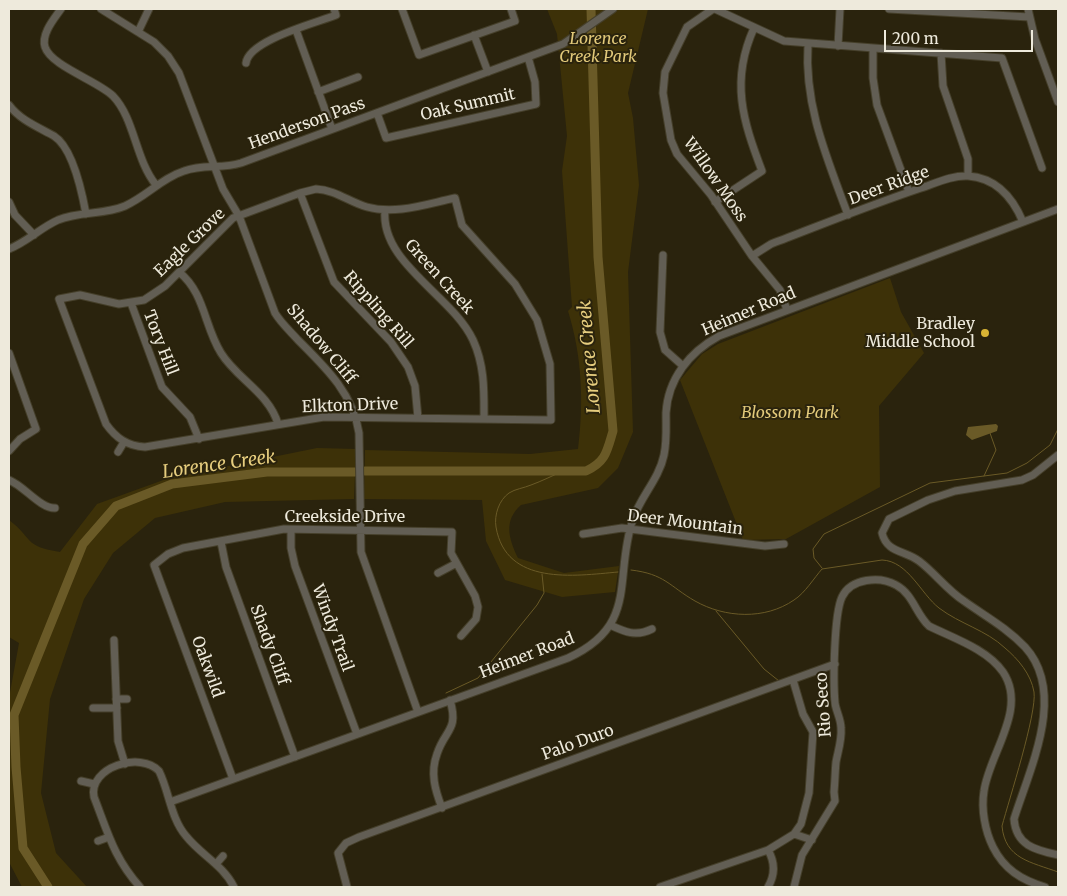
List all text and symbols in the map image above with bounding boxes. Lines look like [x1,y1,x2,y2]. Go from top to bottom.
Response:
scale bar [887,20,1036,52]
park label: Lorence Creek Park [559,29,637,67]
text: 200 m [892,29,939,48]
street label: Oak Summit [419,85,517,125]
street label: Henderson Pass [246,94,368,154]
street label: Willow Moss [679,134,751,226]
street label: Deer Ridge [846,163,932,209]
street label: Eagle Grove [151,205,229,281]
street label: Green Creek [401,236,477,318]
street label: Rippling Rill [339,268,417,352]
street label: Heimer Road [699,284,799,340]
water label: Lorence Creek [574,299,606,415]
street label: Shadow Cliff [282,300,360,388]
street label: Tory Hill [139,308,181,378]
place label: Bradley Middle School [865,314,975,352]
marker: Bradley Middle School [979,327,991,339]
street label: Elkton Drive [301,395,399,417]
park label: Blossom Park [741,403,839,423]
water label: Lorence Creek [161,446,277,484]
street label: Deer Mountain [626,506,744,540]
street label: Creekside Drive [285,507,405,527]
street label: Windy Trail [307,582,357,674]
street label: Shady Cliff [246,602,292,688]
street label: Heimer Road [477,629,577,683]
street label: Oakwild [187,634,227,700]
street label: Rio Seco [812,672,836,738]
street label: Palo Duro [539,721,617,765]

